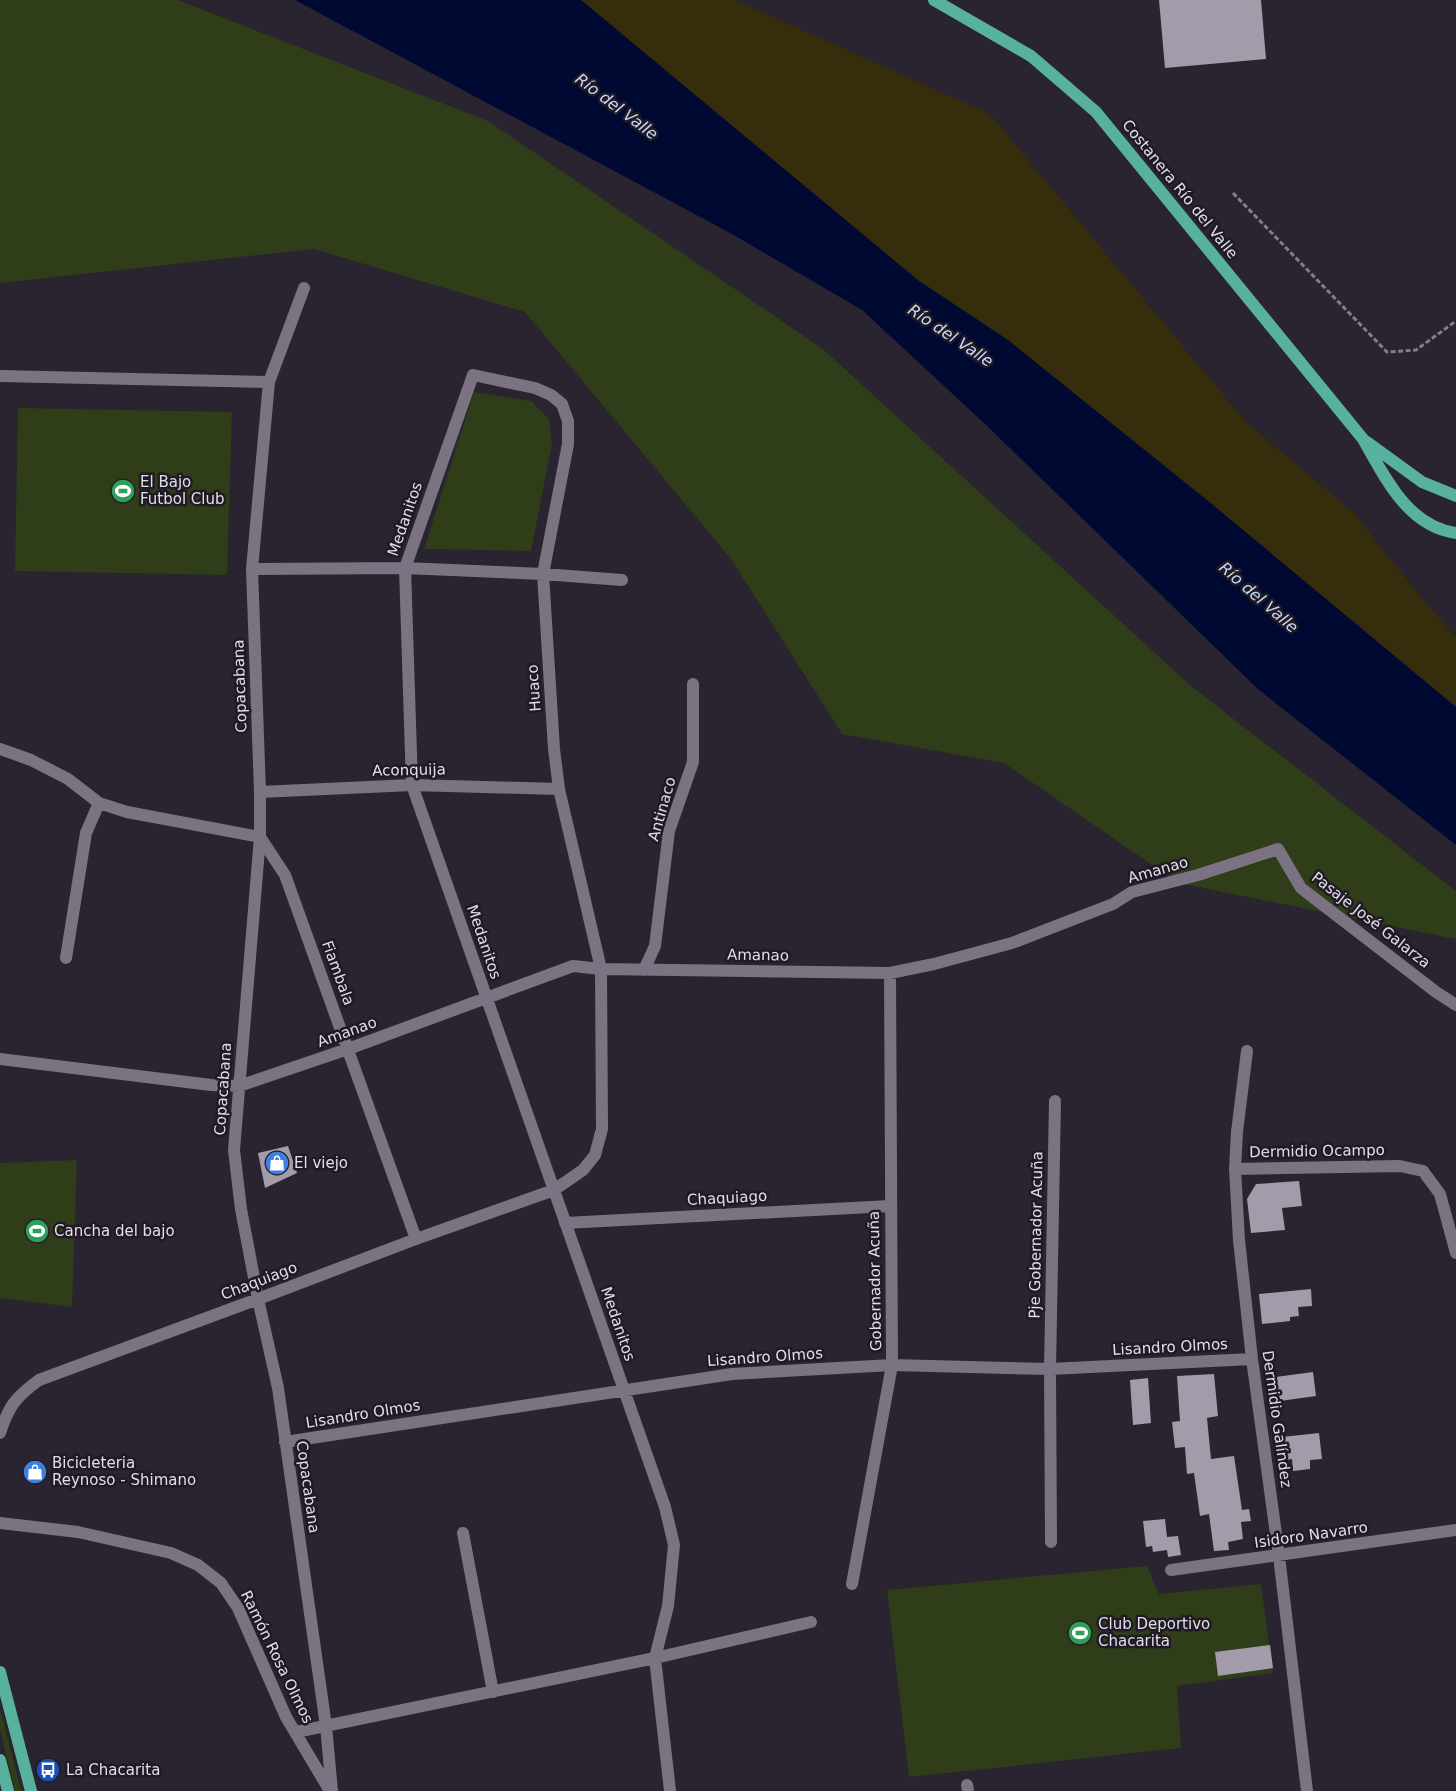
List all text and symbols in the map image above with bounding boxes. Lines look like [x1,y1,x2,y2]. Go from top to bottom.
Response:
water label: Río del Valle [572,69,662,144]
street label: Costanera Río del Valle [1118,116,1242,262]
water label: Río del Valle [905,300,997,371]
place label: El Bajo Futbol Club [140,473,225,508]
sports icon: El Bajo Futbol Club [110,478,136,504]
street label: Medanitos [384,479,426,559]
water label: Río del Valle [1215,558,1302,637]
street label: Copacabana [229,639,251,733]
street label: Huaco [523,664,545,712]
street label: Aconquija [372,760,446,780]
street label: Antinaco [644,775,680,843]
street label: Amanao [1126,853,1190,887]
street label: Pasaje José Galarza [1308,868,1434,972]
street label: Medanitos [463,902,505,982]
street label: Fiambala [318,938,358,1008]
street label: Amanao [727,945,789,965]
street label: Amanao [315,1013,379,1051]
street label: Copacabana [211,1042,235,1136]
street label: Dermidio Ocampo [1249,1141,1385,1161]
shop icon: El viejo [264,1150,290,1176]
street label: Pje Gobernador Acuña [1026,1151,1046,1319]
place label: El viejo [294,1154,348,1172]
street label: Chaquiago [686,1187,768,1209]
street label: Gobernador Acuña [865,1211,885,1351]
sports icon: Cancha del bajo [24,1218,50,1244]
place label: Cancha del bajo [54,1222,175,1240]
street label: Chaquiago [218,1258,300,1304]
street label: Medanitos [597,1284,639,1364]
street label: Lisandro Olmos [1112,1335,1229,1359]
street label: Lisandro Olmos [707,1344,824,1370]
street label: Dermidio Galíndez [1258,1349,1296,1489]
street label: Lisandro Olmos [304,1396,422,1432]
street label: Copacabana [293,1440,323,1534]
place label: Bicicleteria Reynoso - Shimano [52,1454,196,1489]
shop icon: Bicicleteria Reynoso - Shimano [22,1459,48,1485]
street label: Isidoro Navarro [1253,1518,1369,1552]
street label: Ramón Rosa Olmos [237,1588,317,1727]
place label: Club Deportivo Chacarita [1098,1615,1210,1650]
sports icon: Club Deportivo Chacarita [1067,1620,1093,1646]
bus stop icon: La Chacarita [35,1757,61,1783]
place label: La Chacarita [66,1761,160,1779]

